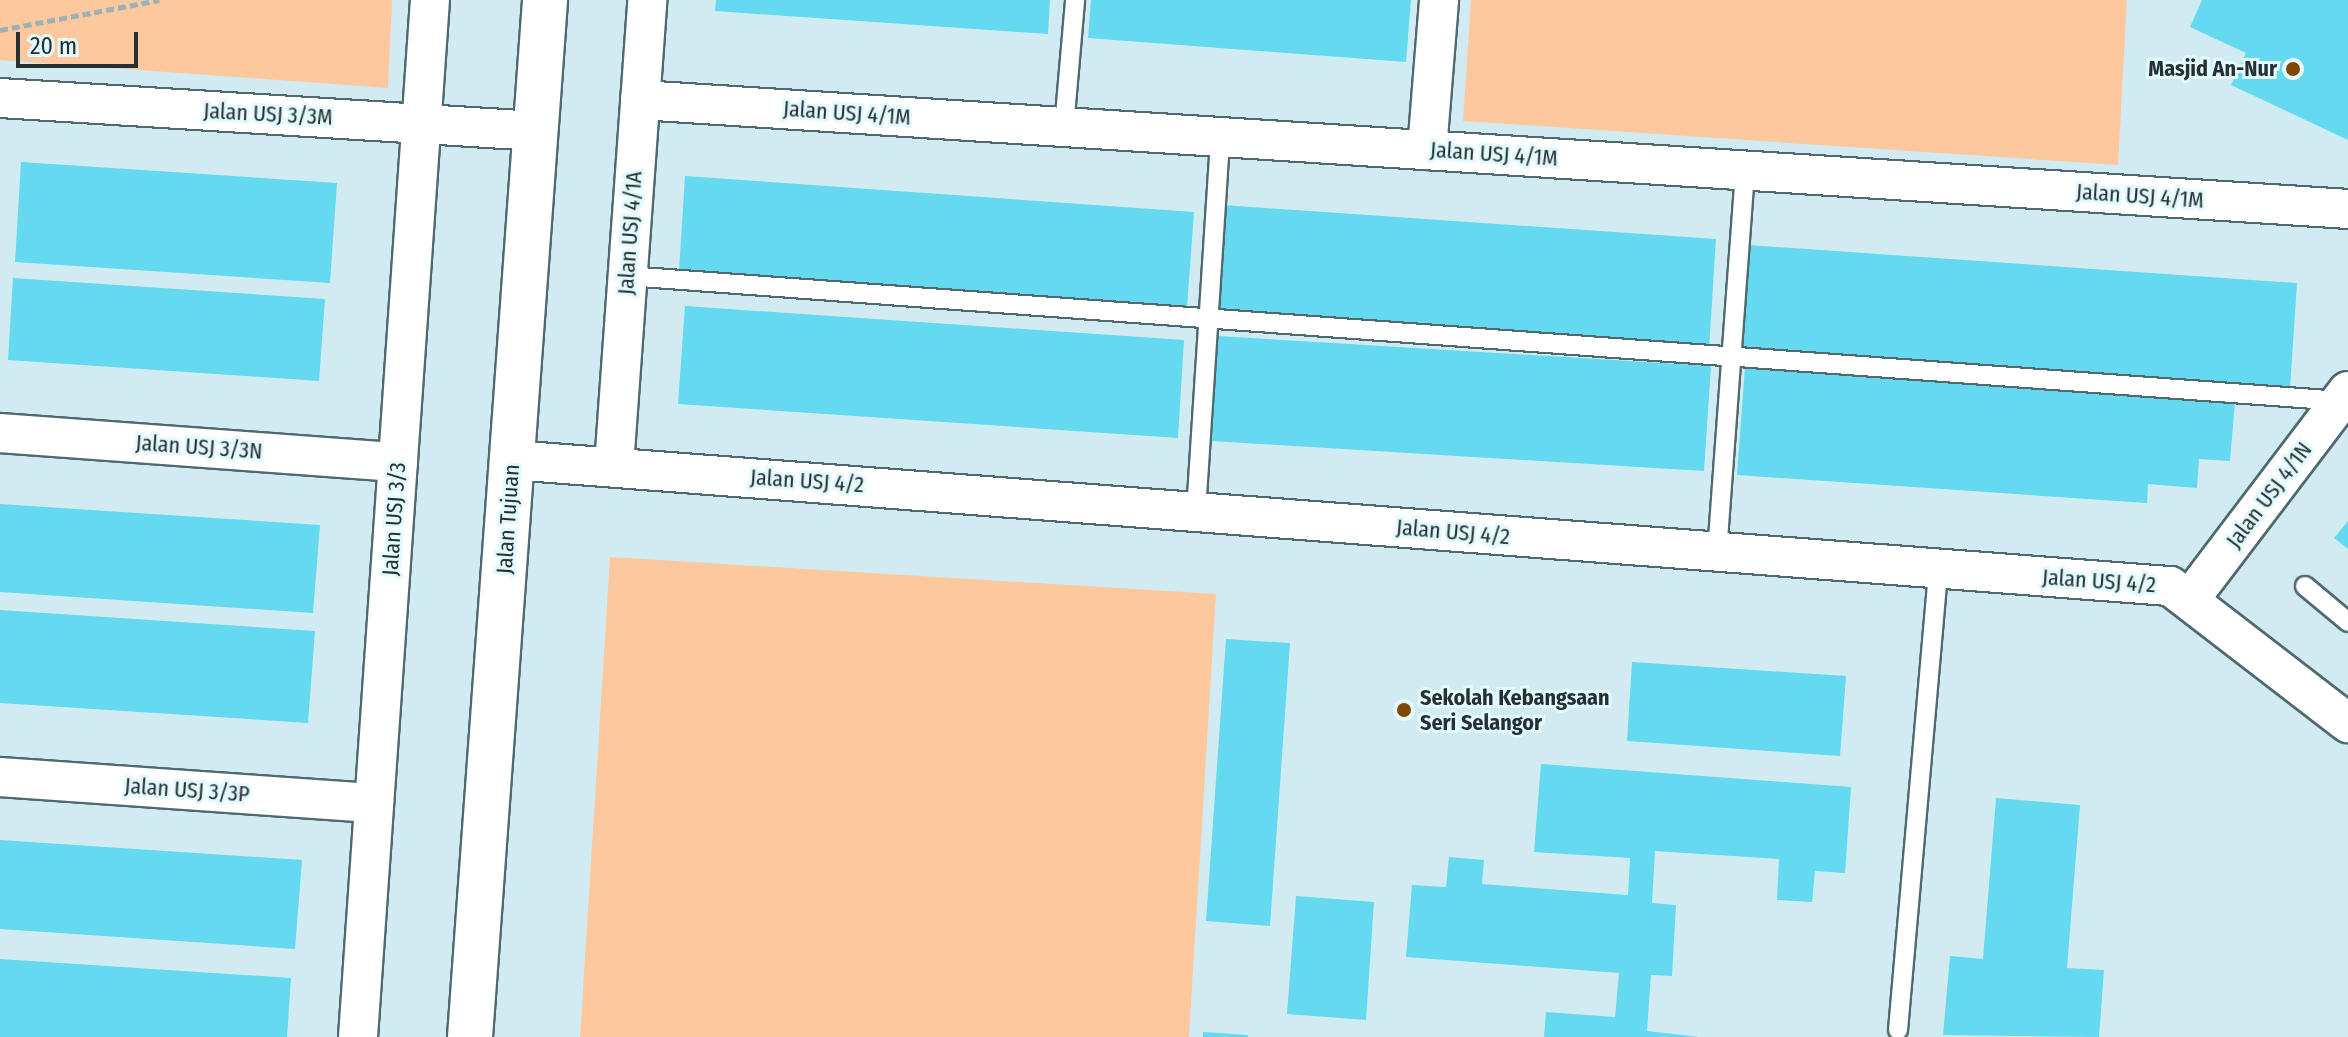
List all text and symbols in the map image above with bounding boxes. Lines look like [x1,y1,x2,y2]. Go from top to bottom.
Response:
scale bar [20,16,142,66]
text: 20 m [30,32,77,60]
place label: Masjid An-Nur [2148,56,2277,82]
marker: Masjid An-Nur [2284,60,2302,78]
street label: Jalan USJ 4/1M [782,95,912,131]
street label: Jalan USJ 3/3M [203,97,333,131]
street label: Jalan USJ 4/1M [1429,136,1559,172]
street label: Jalan USJ 4/1A [613,170,647,296]
street label: Jalan USJ 4/1M [2075,178,2205,214]
street label: Jalan USJ 3/3N [135,429,263,465]
street label: Jalan USJ 4/1N [2221,437,2317,553]
street label: Jalan USJ 3/3 [377,461,411,577]
street label: Jalan Tujuan [491,463,525,575]
street label: Jalan USJ 4/2 [749,464,865,498]
street label: Jalan USJ 4/2 [1395,514,1511,550]
street label: Jalan USJ 4/2 [2041,564,2157,598]
place label: Sekolah Kebangsaan Seri Selangor [1420,684,1609,736]
marker: Sekolah Kebangsaan Seri Selangor [1395,701,1413,719]
street label: Jalan USJ 3/3P [124,772,250,808]

